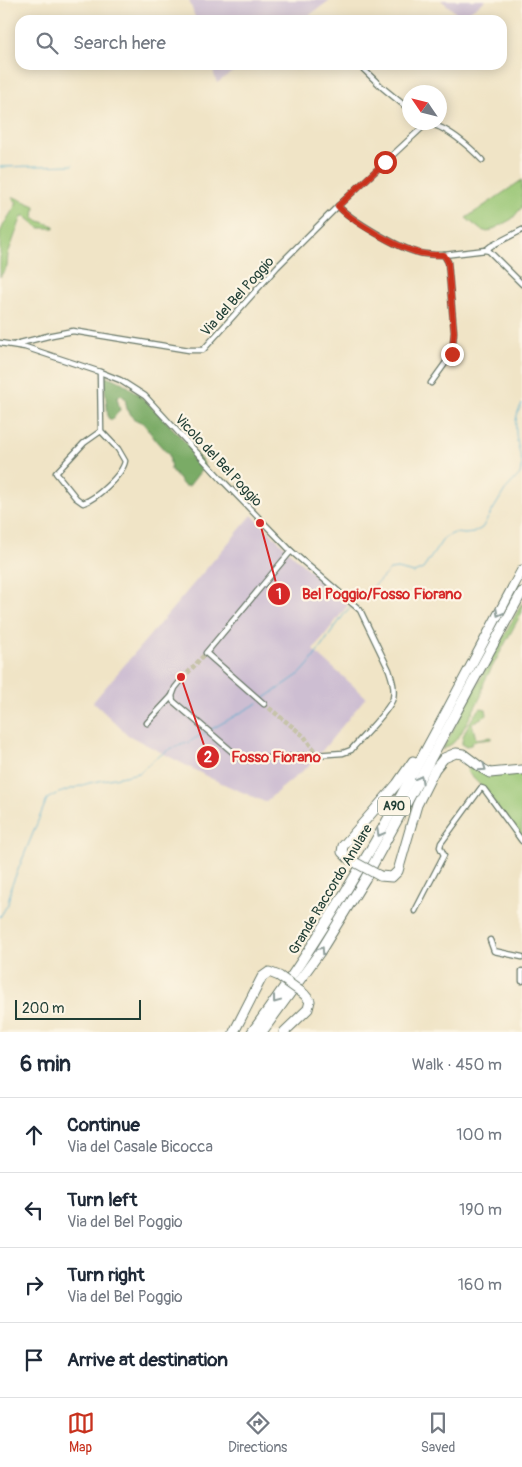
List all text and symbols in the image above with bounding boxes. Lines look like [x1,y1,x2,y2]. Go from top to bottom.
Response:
search box [15,15,507,70]
icon: search [33,29,61,57]
text: Search here [73,31,166,55]
north arrow [402,85,447,130]
route start [374,151,397,174]
street label: Via del Bel Poggio [197,253,278,340]
route end [441,343,464,366]
street label: Vicolo del Bel Poggio [171,411,266,510]
callout: Bel Poggio/Fosso Fiorano [267,579,471,609]
text: 1 [276,585,282,604]
text: Bel Poggio/Fosso Fiorano [302,585,462,604]
one-way arrow [495,608,505,617]
callout: Fosso Fiorano [196,742,330,772]
text: 2 [204,748,212,767]
text: Fosso Fiorano [231,748,321,767]
one-way arrow [477,762,487,771]
one-way arrow [414,775,424,784]
road number: A90 [378,796,410,816]
street label: Grande Raccordo Anulare [285,821,376,957]
one-way arrow [376,827,386,836]
one-way arrow [315,946,324,955]
one-way arrow [273,994,281,1003]
scale bar [15,997,141,1020]
text: 200 m [22,1000,64,1017]
text: 6 min [20,1051,71,1078]
text: Walk · 450 m [412,1055,502,1075]
text: Continue [67,1113,140,1137]
icon: ahead [20,1121,48,1149]
text: 100 m [456,1125,502,1145]
text: Via del Casale Bicocca [67,1137,213,1157]
text: Turn left [67,1188,137,1212]
icon: left [20,1196,48,1224]
text: 190 m [459,1200,502,1220]
text: Via del Bel Poggio [67,1212,183,1232]
text: Turn right [67,1263,145,1287]
icon: right [20,1271,48,1299]
text: 160 m [458,1275,502,1295]
text: Via del Bel Poggio [67,1287,183,1307]
icon: arrive [20,1346,48,1374]
text: Arrive at destination [67,1348,228,1372]
tab: Map [67,1409,95,1456]
tab: Directions [228,1409,287,1456]
tab: Saved [421,1409,455,1456]

